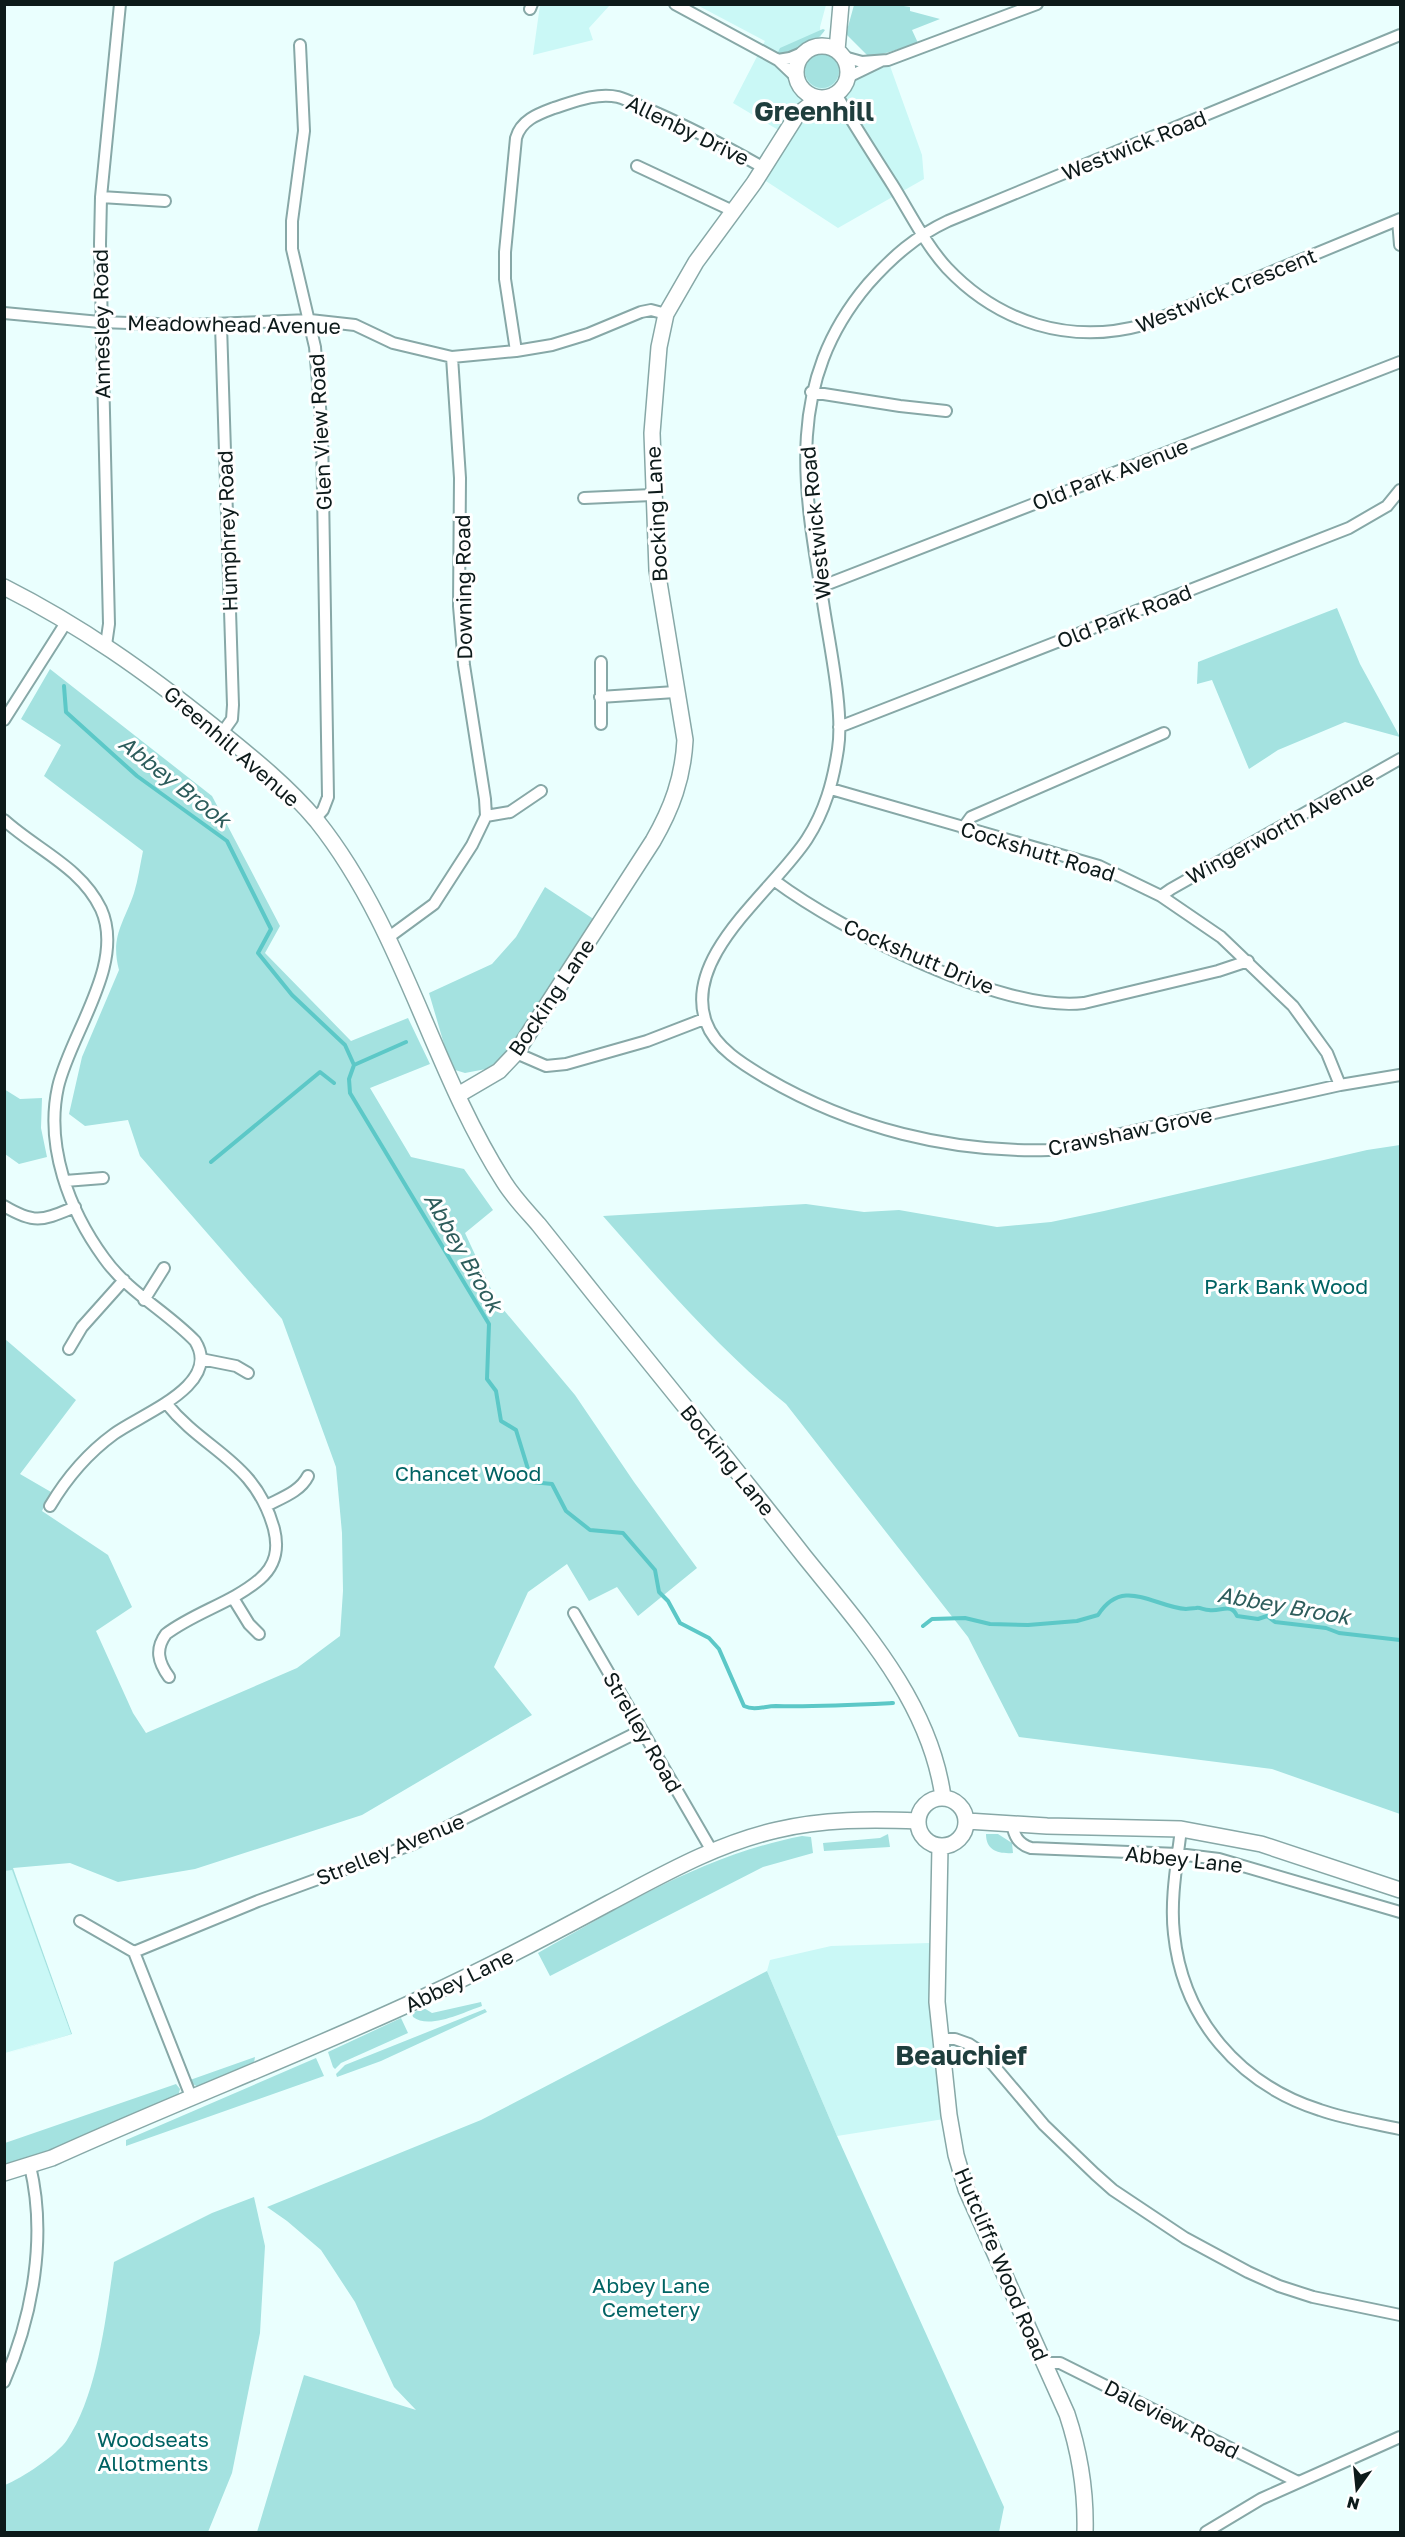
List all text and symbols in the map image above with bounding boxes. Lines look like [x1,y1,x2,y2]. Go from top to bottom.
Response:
street label: Allenby Drive [622,89,754,171]
district label: Greenhill [754,95,874,127]
street label: Westwick Road [1058,104,1210,186]
street label: Westwick Crescent [1132,242,1320,338]
street label: Annesley Road [87,249,115,399]
street label: Meadowhead Avenue [127,309,341,339]
street label: Glen View Road [303,353,337,511]
street label: Old Park Avenue [1028,432,1192,516]
street label: Bocking Lane [639,445,673,583]
street label: Westwick Road [794,445,836,601]
street label: Humphrey Road [211,450,243,612]
street label: Downing Road [449,514,477,660]
street label: Old Park Road [1053,578,1195,654]
street label: Greenhill Avenue [159,680,305,812]
water label: Abbey Brook [114,729,238,834]
street label: Wingerworth Avenue [1181,764,1379,890]
street label: Cockshutt Road [958,815,1118,887]
street label: Cockshutt Drive [840,913,998,999]
street label: Bocking Lane [502,933,600,1061]
street label: Crawshaw Grove [1045,1101,1215,1161]
water label: Abbey Brook [419,1187,510,1319]
park label: Park Bank Wood [1204,1273,1368,1299]
street label: Bocking Lane [675,1399,781,1521]
park label: Chancet Wood [395,1460,541,1486]
water label: Abbey Brook [1216,1580,1355,1630]
street label: Strelley Road [598,1667,688,1797]
street label: Strelley Avenue [312,1807,468,1891]
street label: Abbey Lane [1124,1840,1244,1878]
street label: Abbey Lane [400,1942,518,2018]
district label: Beauchief [895,2039,1027,2071]
street label: Hutcliffe Wood Road [949,2163,1055,2365]
park label: Abbey Lane Cemetery [592,2272,710,2322]
street label: Daleview Road [1100,2374,1244,2464]
park label: Woodseats Allotments [97,2426,209,2476]
north arrow [1327,2459,1387,2519]
text: N [1345,2492,1362,2515]

